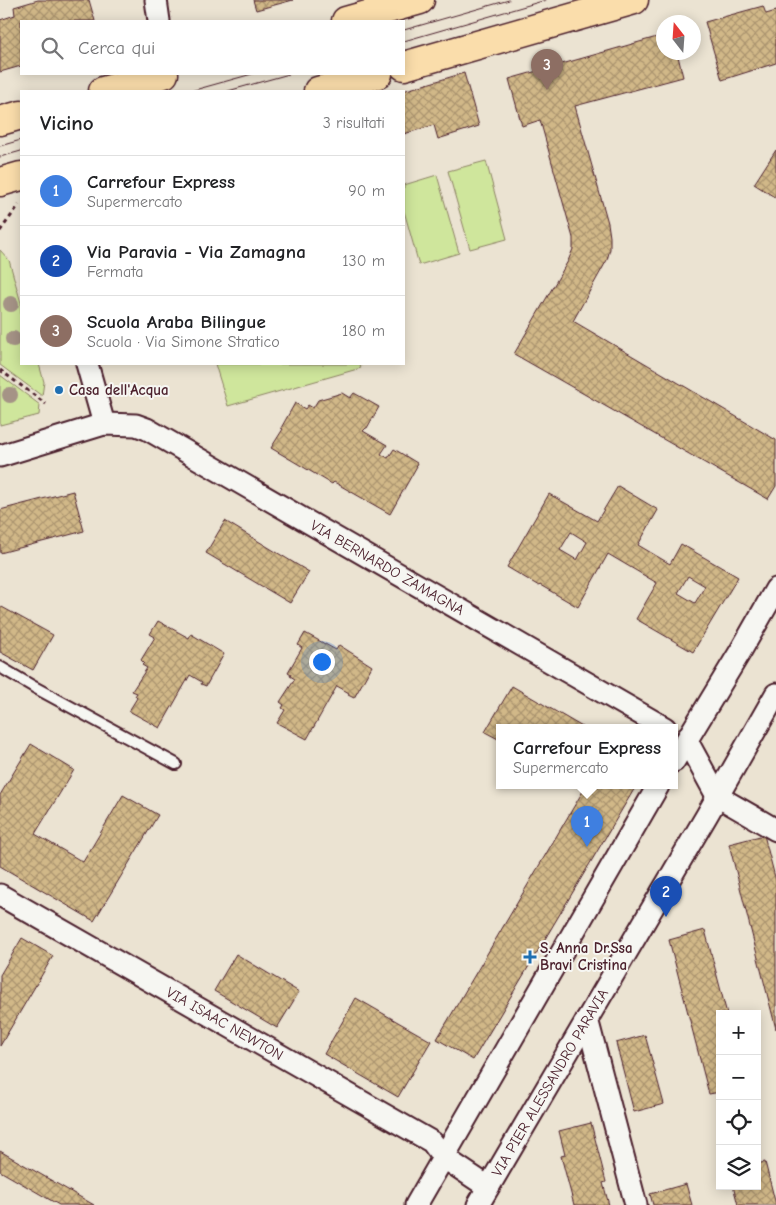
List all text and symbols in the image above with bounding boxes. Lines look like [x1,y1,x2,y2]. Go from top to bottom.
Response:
north arrow [656,15,701,60]
search box [20,20,405,75]
icon: search [38,34,66,62]
text: Cerca qui [78,37,155,59]
pin: 3 [531,49,563,90]
text: Vicino [40,111,94,135]
text: 3 risultati [323,114,385,132]
text: Carrefour Express [87,171,235,193]
text: 1 [53,182,59,200]
text: 90 m [348,182,385,200]
text: Supermercato [87,193,183,211]
text: Via Paravia - Via Zamagna [87,241,306,263]
text: 2 [52,252,60,270]
text: 130 m [342,252,385,270]
text: Fermata [87,263,144,281]
text: Scuola Araba Bilingue [87,311,266,333]
text: 3 [52,322,60,340]
text: 180 m [342,322,385,340]
text: Scuola · Via Simone Stratico [87,333,280,351]
place label: Casa dell'Acqua [69,381,169,399]
marker: Casa dell'Acqua [53,384,65,396]
street label: VIA BERNARDO ZAMAGNA [307,516,468,619]
your location [309,649,335,675]
popup [496,724,678,789]
text: Carrefour Express [513,737,661,759]
text: Supermercato [513,759,609,777]
pin: 1 [571,806,603,847]
pin: 2 [650,876,682,917]
place label: S. Anna Dr.Ssa Bravi Cristina [540,939,633,974]
marker: S. Anna Dr.Ssa Bravi Cristina [524,951,536,963]
street label: VIA ISAAC NEWTON [163,983,287,1064]
street label: VIA PIER ALESSANDRO PARAVIA [488,985,612,1180]
map controls [716,1010,761,1190]
button: + [716,1010,761,1055]
button: − [716,1055,761,1100]
button: locate [716,1100,761,1145]
button: layers [716,1145,761,1190]

